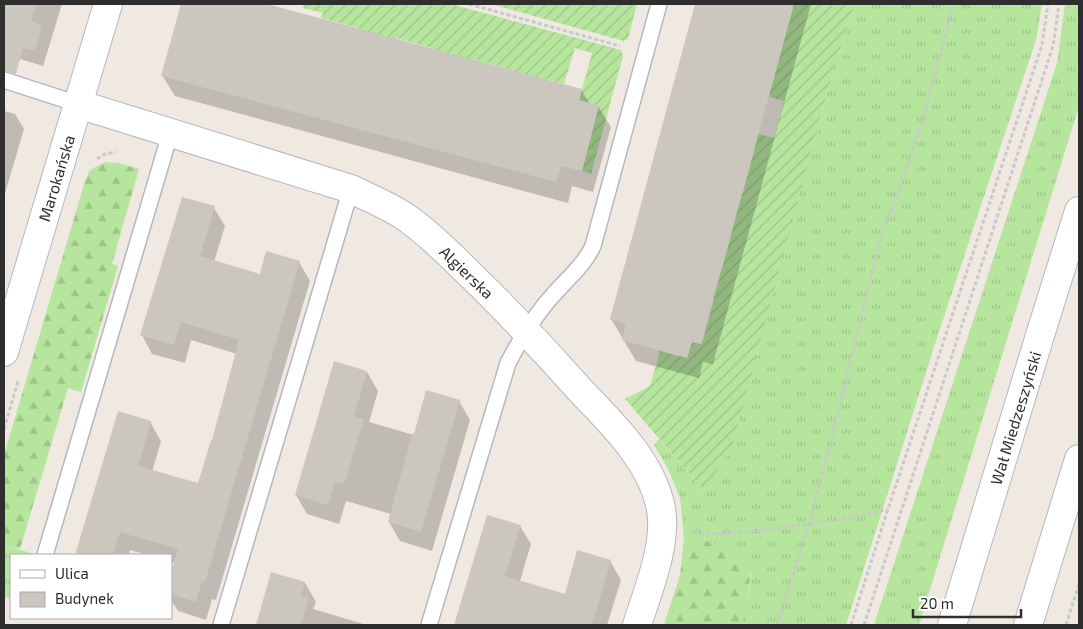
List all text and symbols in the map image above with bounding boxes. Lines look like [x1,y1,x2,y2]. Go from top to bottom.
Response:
street label: Marokańska [34,132,78,224]
street label: Algierska [436,242,498,302]
street label: Wał Miedzeszyński [986,349,1044,487]
legend [10,554,172,619]
text: Ulica [55,564,89,582]
scale bar [913,586,1020,618]
text: Budynek [55,589,114,607]
text: 20 m [920,594,954,612]

